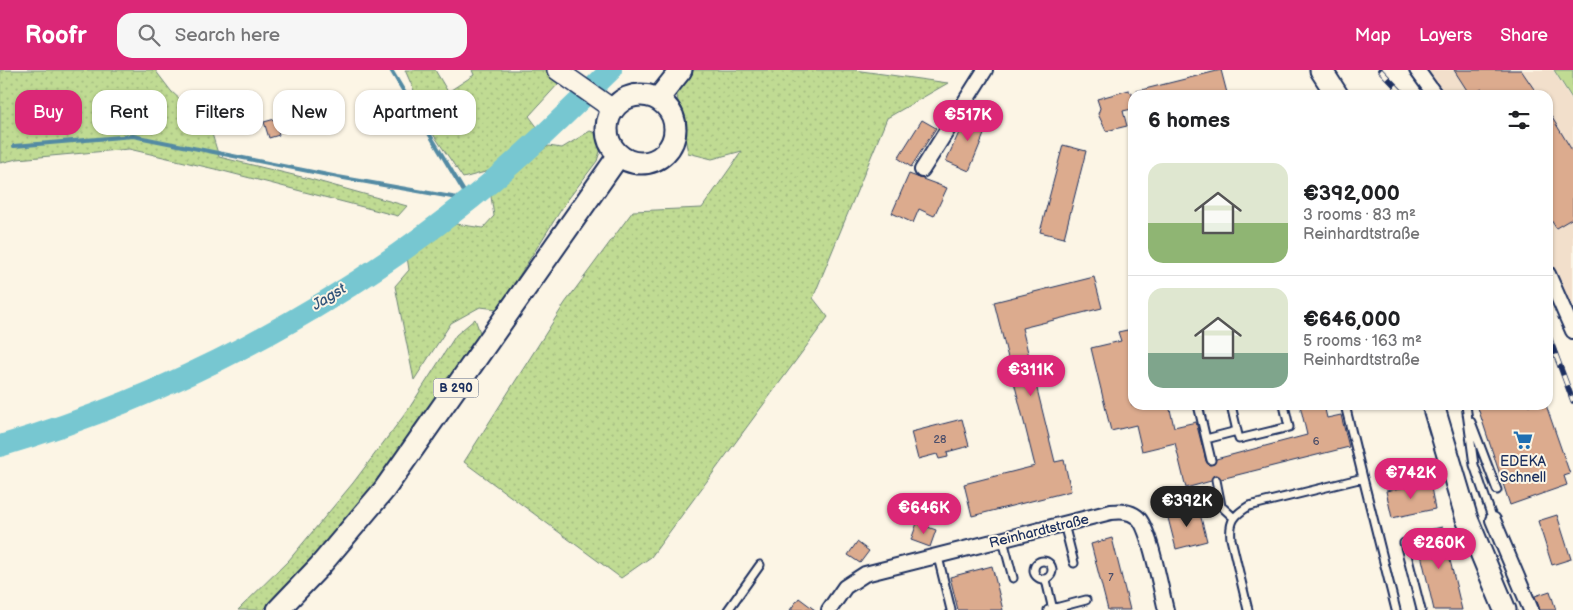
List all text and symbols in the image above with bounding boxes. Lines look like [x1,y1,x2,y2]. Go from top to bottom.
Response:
search box [117,13,467,58]
text: Roofr [25,21,87,50]
icon: search [135,21,163,49]
text: Search here [175,24,280,47]
text: Map [1355,25,1391,46]
text: Layers [1419,25,1472,46]
text: Share [1500,25,1548,46]
chip: Buy [15,90,82,135]
chip: Rent [92,90,167,135]
chip: Filters [177,90,263,135]
chip: New [273,90,345,135]
chip: Apartment [355,90,476,135]
pin: €517K [933,100,1003,142]
text: €517K [944,106,992,125]
icon: filters [1505,106,1533,134]
text: 6 homes [1148,108,1230,133]
text: €392,000 [1303,181,1400,206]
icon: home [1188,183,1248,243]
text: 3 rooms · 83 m² [1303,206,1416,225]
text: Reinhardtstraße [1303,225,1420,244]
water label: Jagst [308,279,350,315]
text: €646,000 [1303,307,1401,332]
icon: home [1188,308,1248,368]
text: 5 rooms · 163 m² [1303,332,1422,351]
text: Reinhardtstraße [1303,351,1420,370]
pin: €311K [996,354,1066,397]
text: €311K [1008,361,1054,380]
road number: B 290 [434,378,478,398]
supermarket icon: EDEKA Schnell [1512,429,1534,451]
house number: 28 [934,433,946,446]
house number: 6 [1313,435,1320,448]
place label: EDEKA Schnell [1500,453,1547,486]
pin: €742K [1376,458,1446,500]
text: €742K [1386,464,1436,483]
pin: €392K [1152,486,1222,528]
pin: €646K [889,492,959,535]
text: €392K [1161,492,1213,511]
text: €646K [898,499,950,518]
street label: Reinhardtstraße [987,510,1091,552]
pin: €260K [1404,528,1474,570]
text: €260K [1413,534,1465,553]
house number: 7 [1108,571,1114,584]

